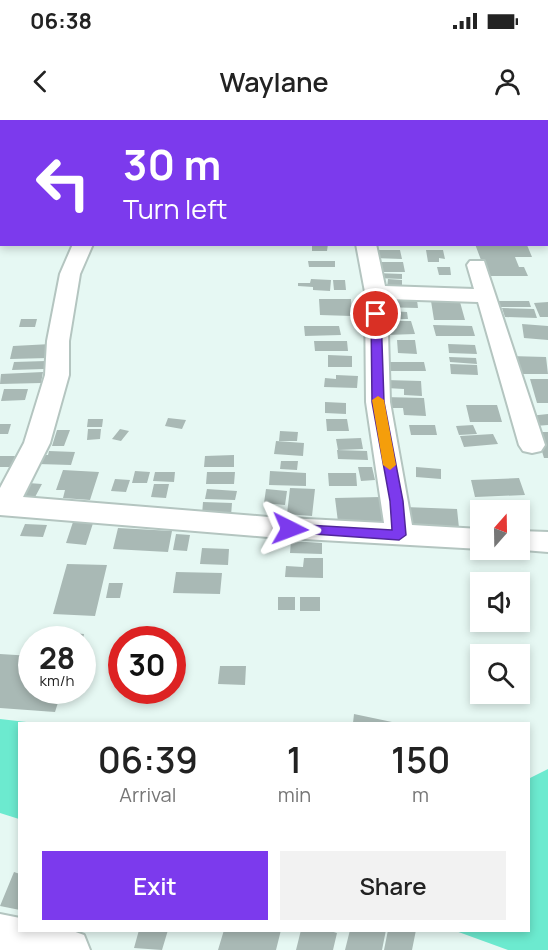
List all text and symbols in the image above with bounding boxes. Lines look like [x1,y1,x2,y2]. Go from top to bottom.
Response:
text: 06:38 [30,6,92,36]
text: Waylane [219,63,329,100]
icon: back [24,65,57,98]
icon: person [491,65,524,98]
text: 30 m [123,135,221,193]
icon: left [24,144,102,222]
text: Turn left [123,190,227,227]
pin [350,288,401,339]
icon: arrive [359,297,392,330]
position arrow [258,497,322,561]
north arrow [470,500,530,560]
map controls [470,500,530,704]
button: sound [470,572,530,632]
speed limit sign: 30 [108,626,186,704]
text: 28 [39,637,75,678]
button: search [470,644,530,704]
text: km/h [40,670,74,691]
text: 06:39 [98,735,198,784]
text: 1 [287,735,302,784]
text: 150 [391,735,450,784]
text: Arrival [119,781,176,808]
text: min [278,781,311,808]
text: m [412,781,429,808]
button: Exit [42,851,268,920]
button: Share [280,851,506,920]

